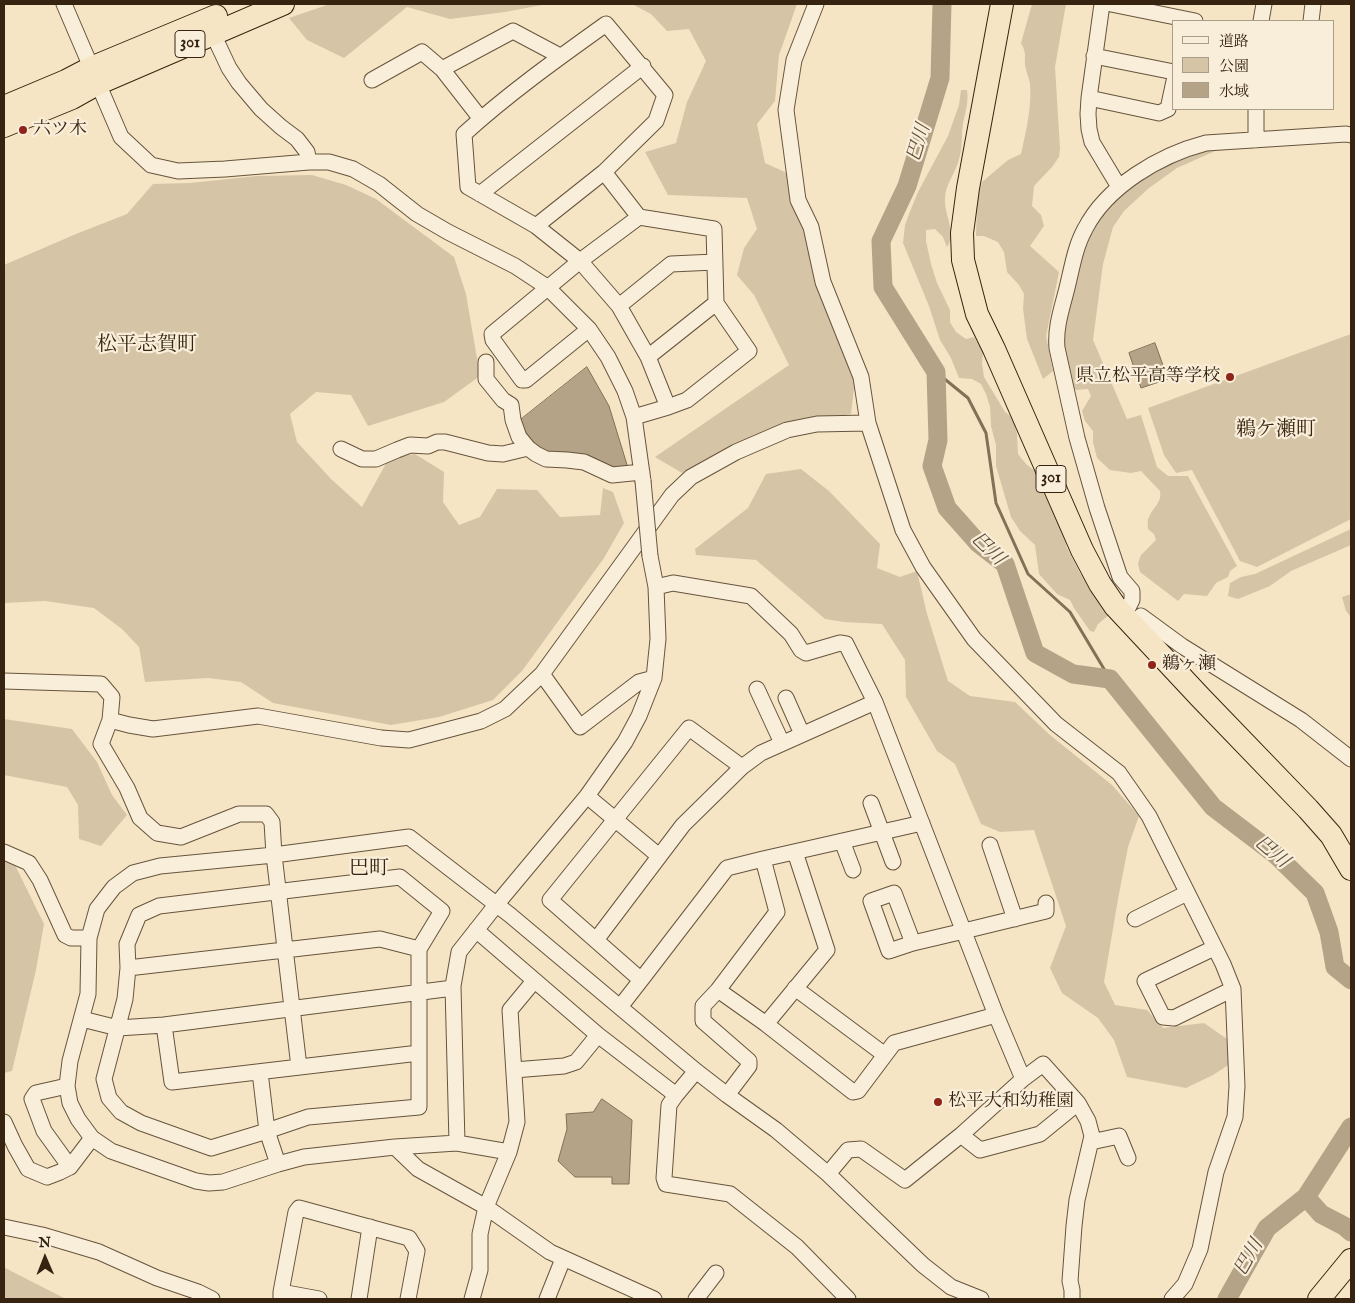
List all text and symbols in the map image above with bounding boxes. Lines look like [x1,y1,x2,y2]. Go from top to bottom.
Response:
legend [1172,20,1335,110]
road number: 301 [175,31,205,58]
text: 道路 [1219,32,1249,51]
text: 公園 [1219,57,1249,76]
text: 水域 [1219,82,1249,101]
place label: 六ツ木 [33,119,87,141]
water label: 巴川 [904,121,936,165]
marker: 六ツ木 [17,124,29,136]
district label: 松平志賀町 [97,334,197,358]
place label: 県立松平高等学校 [1076,366,1220,388]
marker: 県立松平高等学校 [1224,371,1236,383]
district label: 鵜ケ瀬町 [1236,419,1316,443]
road number: 301 [1036,466,1066,492]
water label: 巴川 [965,529,1009,571]
place label: 鵜ヶ瀬 [1162,654,1216,676]
marker: 鵜ヶ瀬 [1146,659,1158,671]
water label: 巴川 [1249,832,1293,874]
district label: 巴町 [349,858,389,882]
place label: 松平大和幼稚園 [948,1091,1074,1113]
marker: 松平大和幼稚園 [932,1096,944,1108]
north arrow [20,1233,70,1283]
text: N [39,1234,51,1252]
water label: 巴川 [1231,1236,1269,1280]

